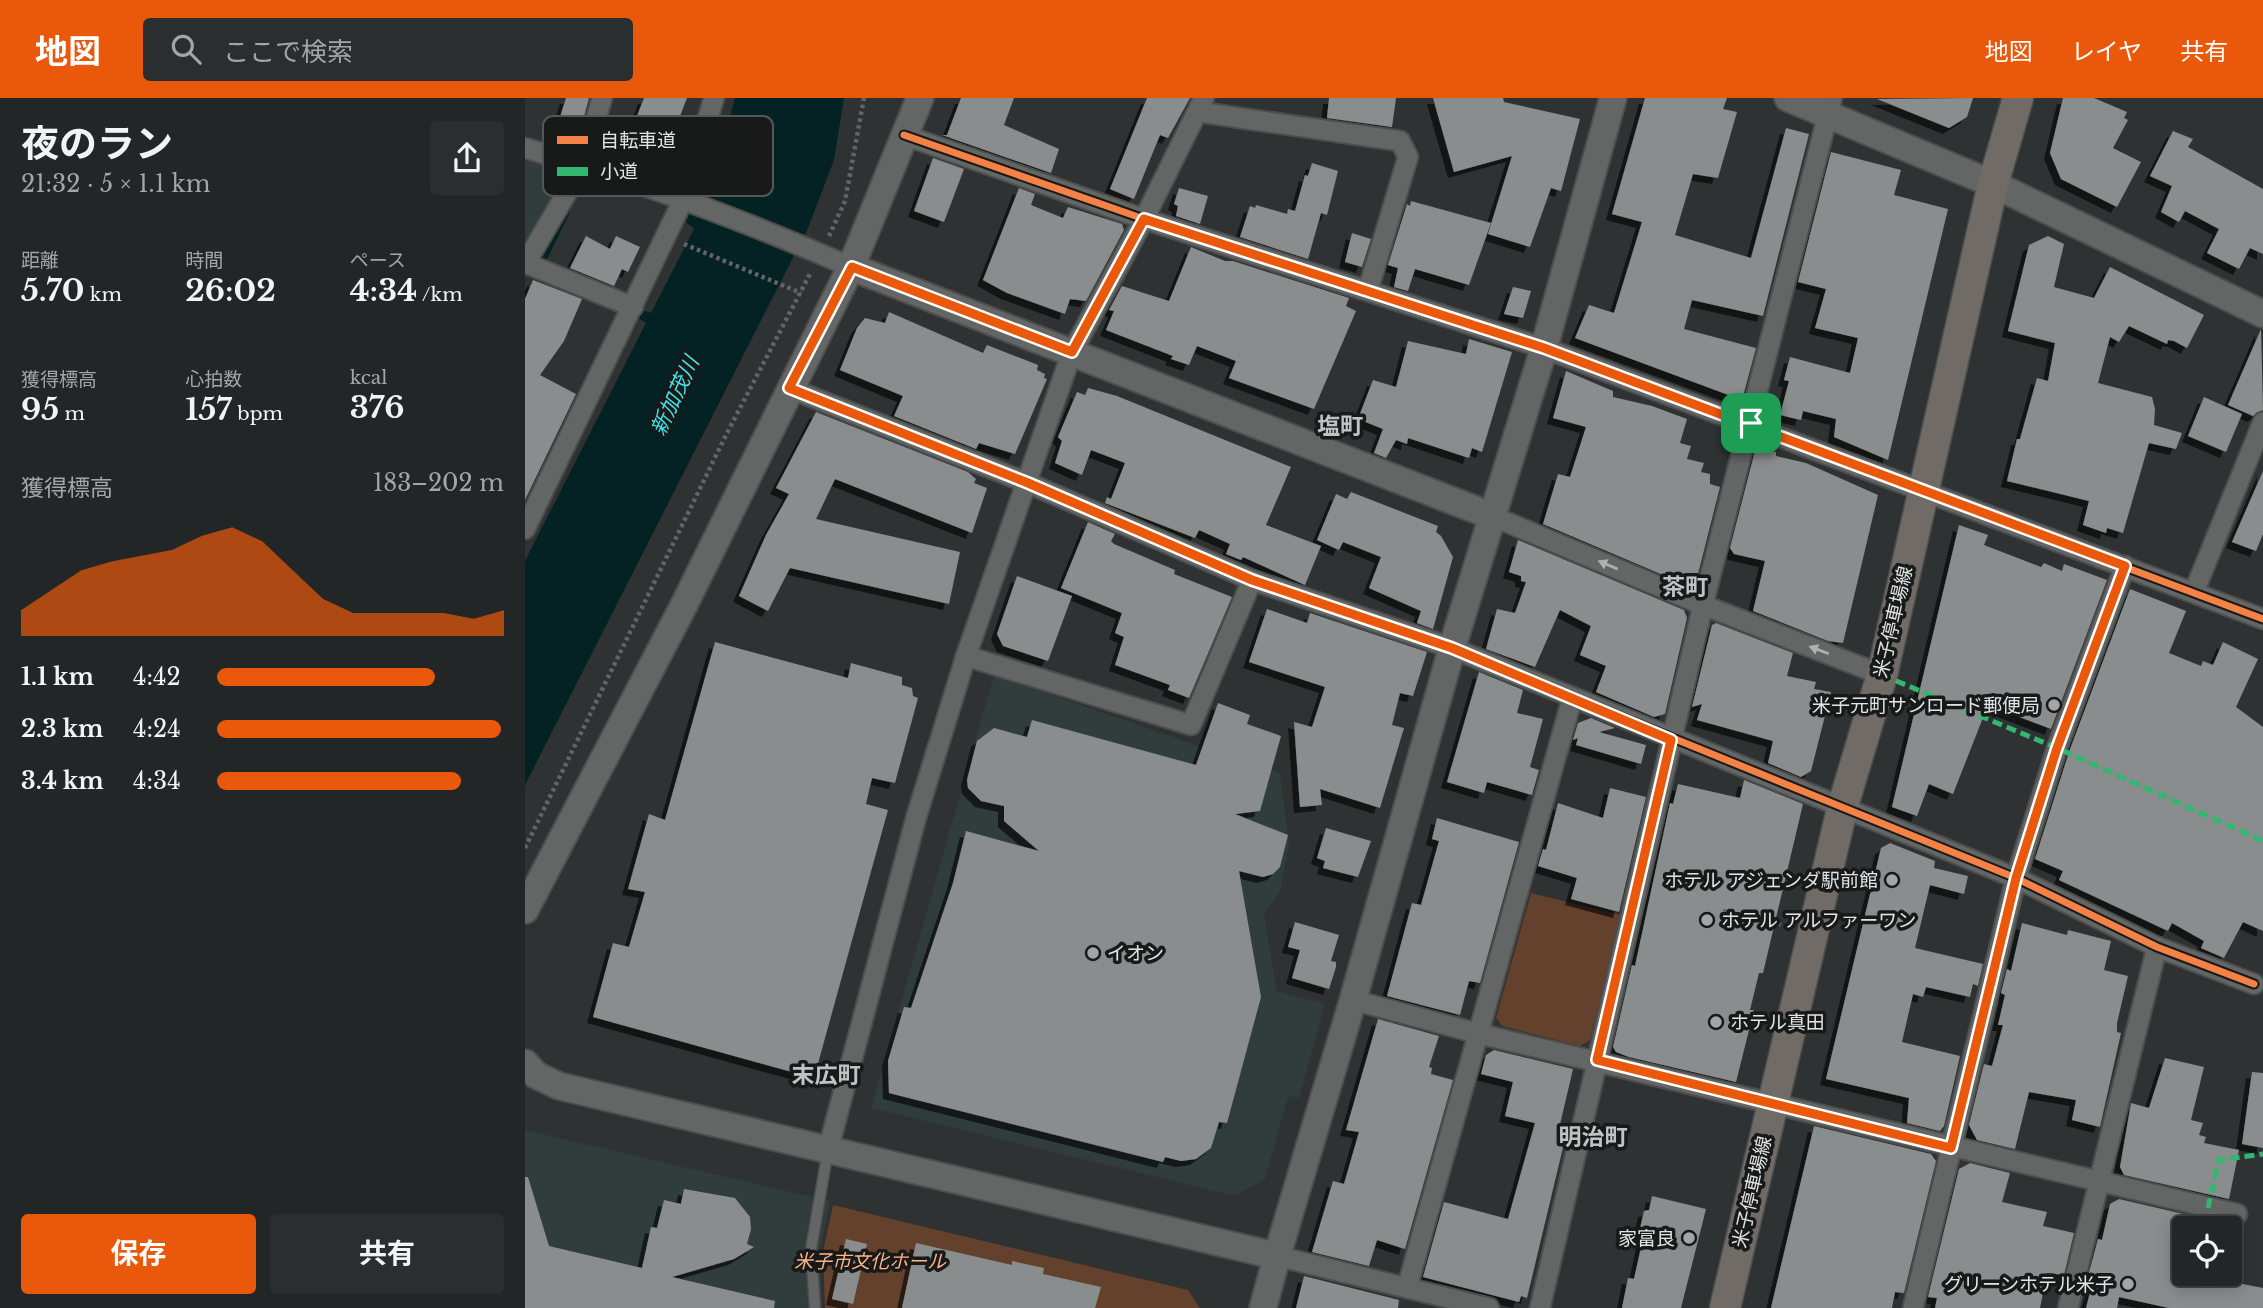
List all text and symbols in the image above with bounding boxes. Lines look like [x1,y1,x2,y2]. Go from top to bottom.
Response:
search box [143,18,633,81]
icon: search [167,30,205,68]
text: 地図 [35,31,101,72]
text: ここで検索 [223,36,353,68]
text: 地図 [1985,37,2033,66]
text: レイヤ [2071,37,2142,66]
text: 共有 [2180,37,2228,66]
legend [543,116,773,196]
text: 夜のラン [21,120,173,167]
button: share [430,121,504,195]
text: 自転車道 [600,129,676,152]
text: 小道 [600,160,638,183]
text: 21:32 · 5 × 1.1 km [21,170,210,198]
text: 距離 [21,249,59,272]
text: 時間 [185,249,223,272]
text: ペース [350,249,406,272]
text: 5.70 [21,272,84,309]
text: 26:02 [185,272,276,309]
text: 4:34 [350,272,417,309]
text: km [84,283,122,306]
text: /km [417,283,463,306]
water label: 新加茂川 [645,351,705,440]
text: kcal [350,366,388,389]
text: 獲得標高 [21,368,97,391]
text: 心拍数 [185,368,242,391]
text: 376 [350,389,404,426]
text: 95 [21,391,59,428]
text: 157 [185,391,232,428]
pin [1721,393,1781,453]
text: m [59,402,85,425]
text: bpm [232,402,283,425]
icon: arrive [1732,404,1770,442]
district label: 塩町 [1317,412,1363,440]
text: 183–202 m [373,469,504,497]
text: 獲得標高 [21,474,113,502]
one-way arrow [1597,559,1618,570]
street label: 米子停車場線 [1869,564,1917,680]
district label: 茶町 [1662,573,1708,601]
one-way arrow [1808,644,1829,655]
text: 1.1 km [21,663,94,691]
text: 4:42 [133,663,181,691]
place label: 米子元町サンロード郵便局 [1812,694,2040,717]
marker: 米子元町サンロード郵便局 [2046,697,2062,713]
text: 2.3 km [21,715,103,743]
text: 4:24 [133,715,181,743]
text: 3.4 km [21,767,104,795]
text: 4:34 [133,767,181,795]
place label: ホテル アジェンダ駅前館 [1664,869,1878,892]
marker: ホテル アジェンダ駅前館 [1884,872,1900,888]
place label: ホテル アルファーワン [1721,909,1916,932]
marker: ホテル アルファーワン [1699,912,1715,928]
place label: イオン [1107,942,1164,965]
marker: イオン [1085,945,1101,961]
place label: ホテル真田 [1730,1011,1825,1034]
marker: ホテル真田 [1708,1014,1724,1030]
district label: 末広町 [792,1061,861,1089]
district label: 明治町 [1559,1123,1628,1151]
street label: 米子停車場線 [1728,1134,1776,1250]
button: 保存 [21,1214,256,1294]
button: 共有 [270,1214,504,1294]
map controls [2172,1216,2242,1286]
button: locate [2172,1216,2242,1286]
place label: 家富良 [1618,1227,1675,1250]
marker: 家富良 [1681,1230,1697,1246]
park label: 米子市文化ホール [794,1250,947,1273]
place label: グリーンホテル米子 [1944,1273,2114,1296]
marker: グリーンホテル米子 [2120,1276,2136,1292]

